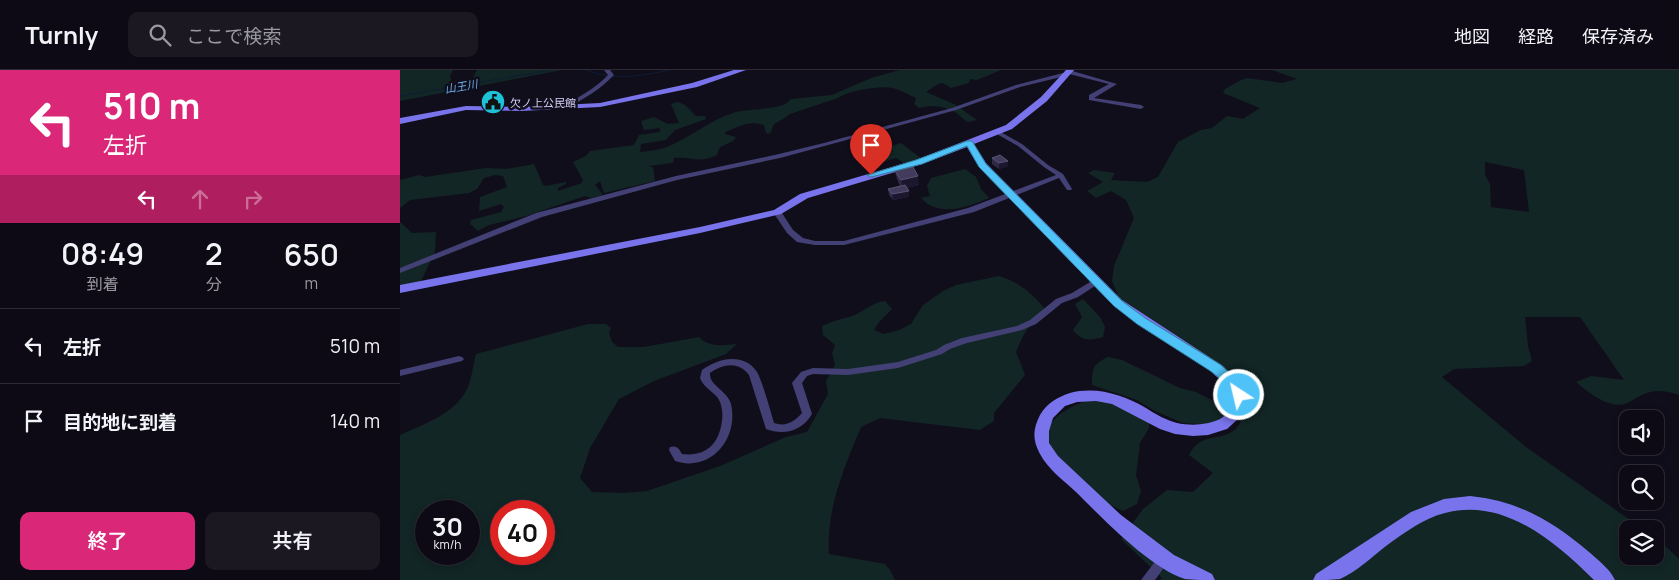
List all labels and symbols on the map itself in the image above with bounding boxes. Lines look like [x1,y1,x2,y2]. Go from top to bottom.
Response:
water label: 山王川 [443,76,480,96]
public building icon: 欠ノ上公民館 [480,89,506,115]
place label: 欠ノ上公民館 [510,95,576,110]
pin [850,124,892,175]
position arrow [1212,368,1264,420]
speed limit sign: 40 [490,500,555,565]

